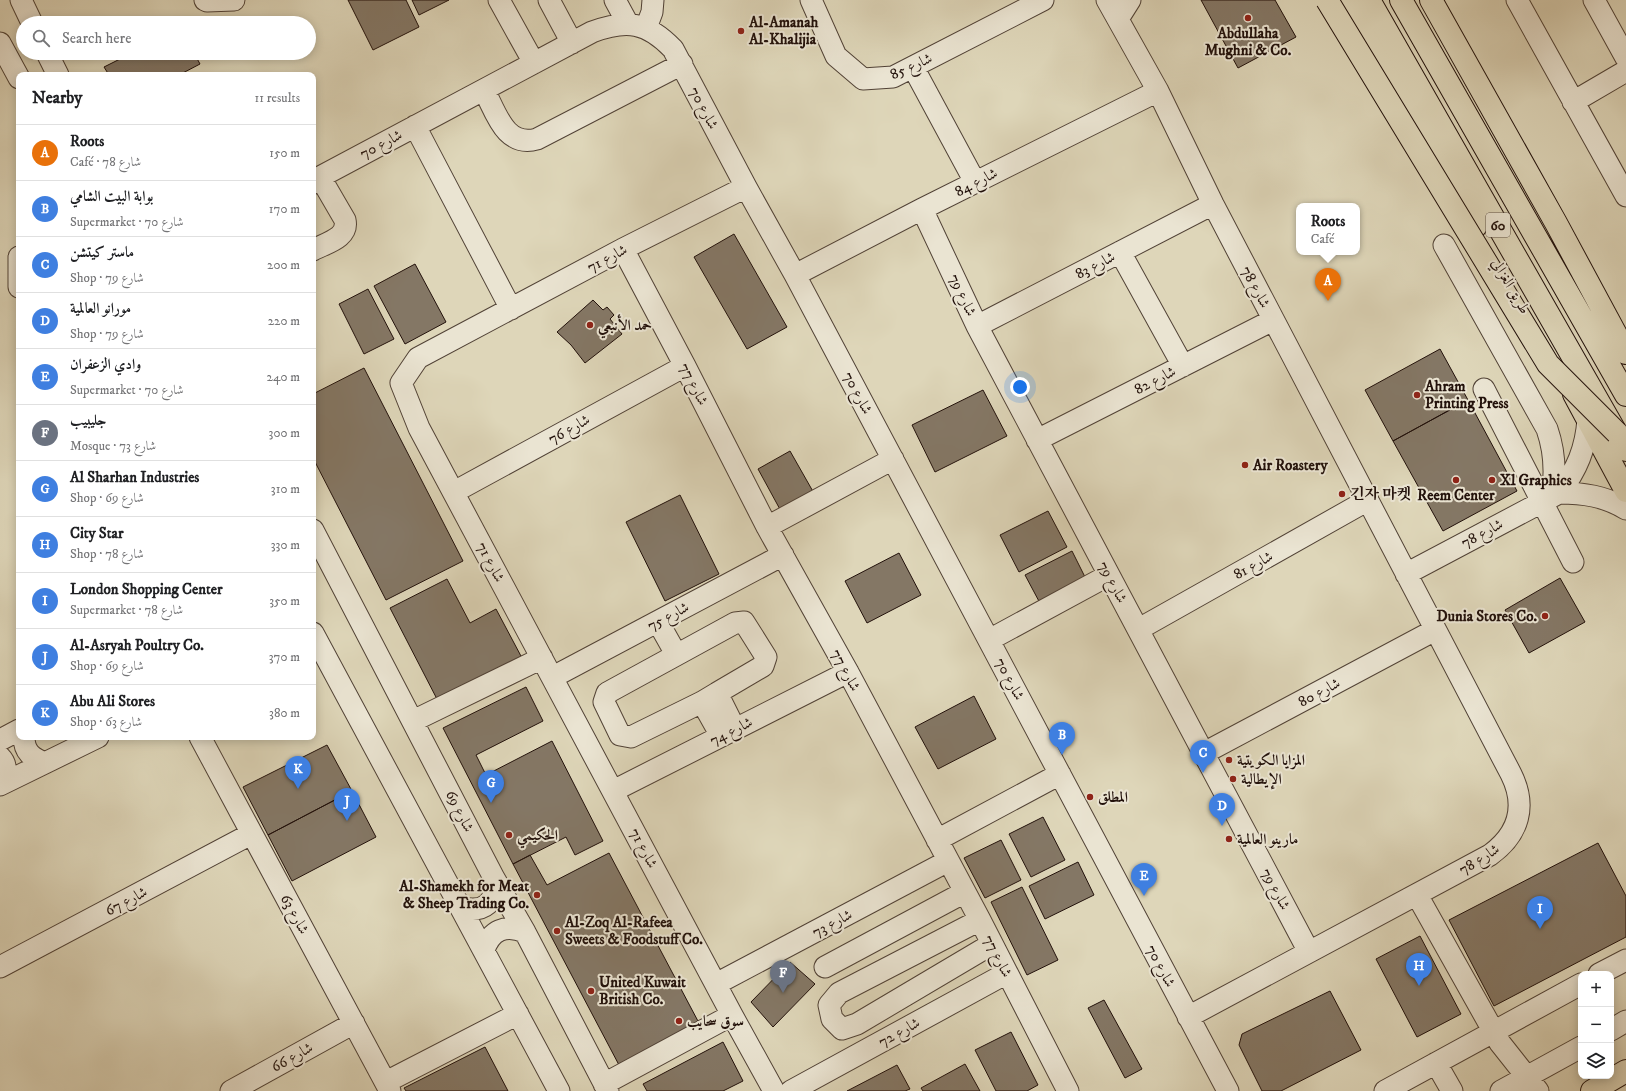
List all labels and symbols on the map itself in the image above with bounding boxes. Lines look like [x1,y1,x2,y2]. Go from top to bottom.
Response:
place label: Al-Amanah Al-Khalijia [748,13,819,49]
marker: Abdullaha Mughni & Co. [1243,13,1253,23]
place label: Abdullaha Mughni & Co. [1205,24,1292,60]
marker: Al-Amanah Al-Khalijia [736,26,746,36]
street label: شارع 85 [887,49,936,87]
street label: شارع 70 [682,84,723,134]
street label: شارع 70 [357,125,407,166]
street label: شارع 84 [952,164,1002,204]
road number: 60 [1486,213,1510,237]
street label: شارع 71 [584,240,632,279]
street label: شارع 83 [1072,247,1120,286]
street label: طريق الغزالي [1485,255,1534,319]
street label: شارع 78 [1234,263,1274,313]
pin: A [1315,268,1341,301]
street label: شارع 79 [942,271,981,321]
place label: حمد الأنبعي [598,314,652,339]
marker: حمد الأنبعي [585,320,595,330]
street label: شارع 77 [672,360,712,410]
street label: شارع 82 [1131,362,1181,402]
street label: شارع 70 [836,369,877,419]
your location [1010,377,1030,397]
place label: Ahram Printing Press [1424,377,1508,413]
marker: Ahram Printing Press [1412,390,1422,400]
street label: شارع 76 [545,410,595,451]
place label: Air Roastery [1252,456,1328,475]
marker: Air Roastery [1240,460,1250,470]
place label: Xl Graphics [1500,471,1572,490]
marker: Reem Center [1451,475,1461,485]
marker: Xl Graphics [1487,475,1497,485]
place label: 긴자 마켓 [1350,485,1411,504]
place label: Reem Center [1417,486,1495,505]
marker: 긴자 마켓 [1337,489,1347,499]
street label: شارع 78 [1458,515,1508,555]
street label: شارع 71 [470,539,509,587]
street label: شارع 81 [1230,547,1278,587]
street label: شارع 79 [1091,558,1131,608]
street label: شارع 75 [644,598,694,638]
place label: Dunia Stores Co. [1437,607,1537,626]
marker: Dunia Stores Co. [1540,611,1550,621]
street label: شارع 77 [824,646,865,696]
street label: شارع 70 [988,655,1029,705]
street label: شارع 80 [1295,674,1345,714]
street label: شارع 74 [707,713,757,753]
pin: B [1049,722,1075,755]
pin: C [1190,740,1216,773]
place label: المزايا الكويتية [1237,751,1305,770]
marker: المزايا الكويتية [1224,755,1234,765]
pin: K [285,756,311,789]
pin: G [478,770,504,803]
place label: الإيطالية [1241,770,1282,790]
marker: الإيطالية [1228,774,1238,784]
street label: شارع 69 [438,787,478,837]
pin: J [334,788,360,821]
place label: المطلق [1098,788,1128,807]
marker: المطلق [1085,792,1095,802]
pin: D [1209,793,1235,826]
street label: شارع 71 [623,825,662,873]
place label: الحكيمي [517,826,558,849]
marker: الحكيمي [504,830,514,840]
place label: مارينو العالمية [1237,830,1298,849]
marker: مارينو العالمية [1224,834,1234,844]
street label: شارع 78 [1455,840,1505,882]
pin: E [1131,863,1157,896]
street label: شارع 79 [1254,865,1294,915]
place label: Al-Shamekh for Meat & Sheep Trading Co. [398,877,529,913]
street label: شارع 67 [102,882,152,923]
marker: Al-Shamekh for Meat & Sheep Trading Co. [532,890,542,900]
street label: شارع 63 [273,891,313,939]
pin: I [1527,896,1553,929]
street label: شارع 73 [809,905,857,945]
place label: Al-Zoq Al-Rafeea Sweets & Foodstuff Co. [564,913,703,949]
marker: Al-Zoq Al-Rafeea Sweets & Foodstuff Co. [552,926,562,936]
street label: شارع 77 [976,932,1016,982]
street label: شارع 70 [1139,942,1180,992]
pin: H [1406,953,1432,986]
pin: F [770,960,796,993]
place label: United Kuwait British Co. [599,973,686,1009]
marker: United Kuwait British Co. [586,986,596,996]
place label: سوق سحايب [687,1012,744,1031]
street label: شارع 72 [875,1013,925,1054]
marker: سوق سحايب [674,1016,684,1026]
street label: شارع 66 [268,1038,318,1079]

